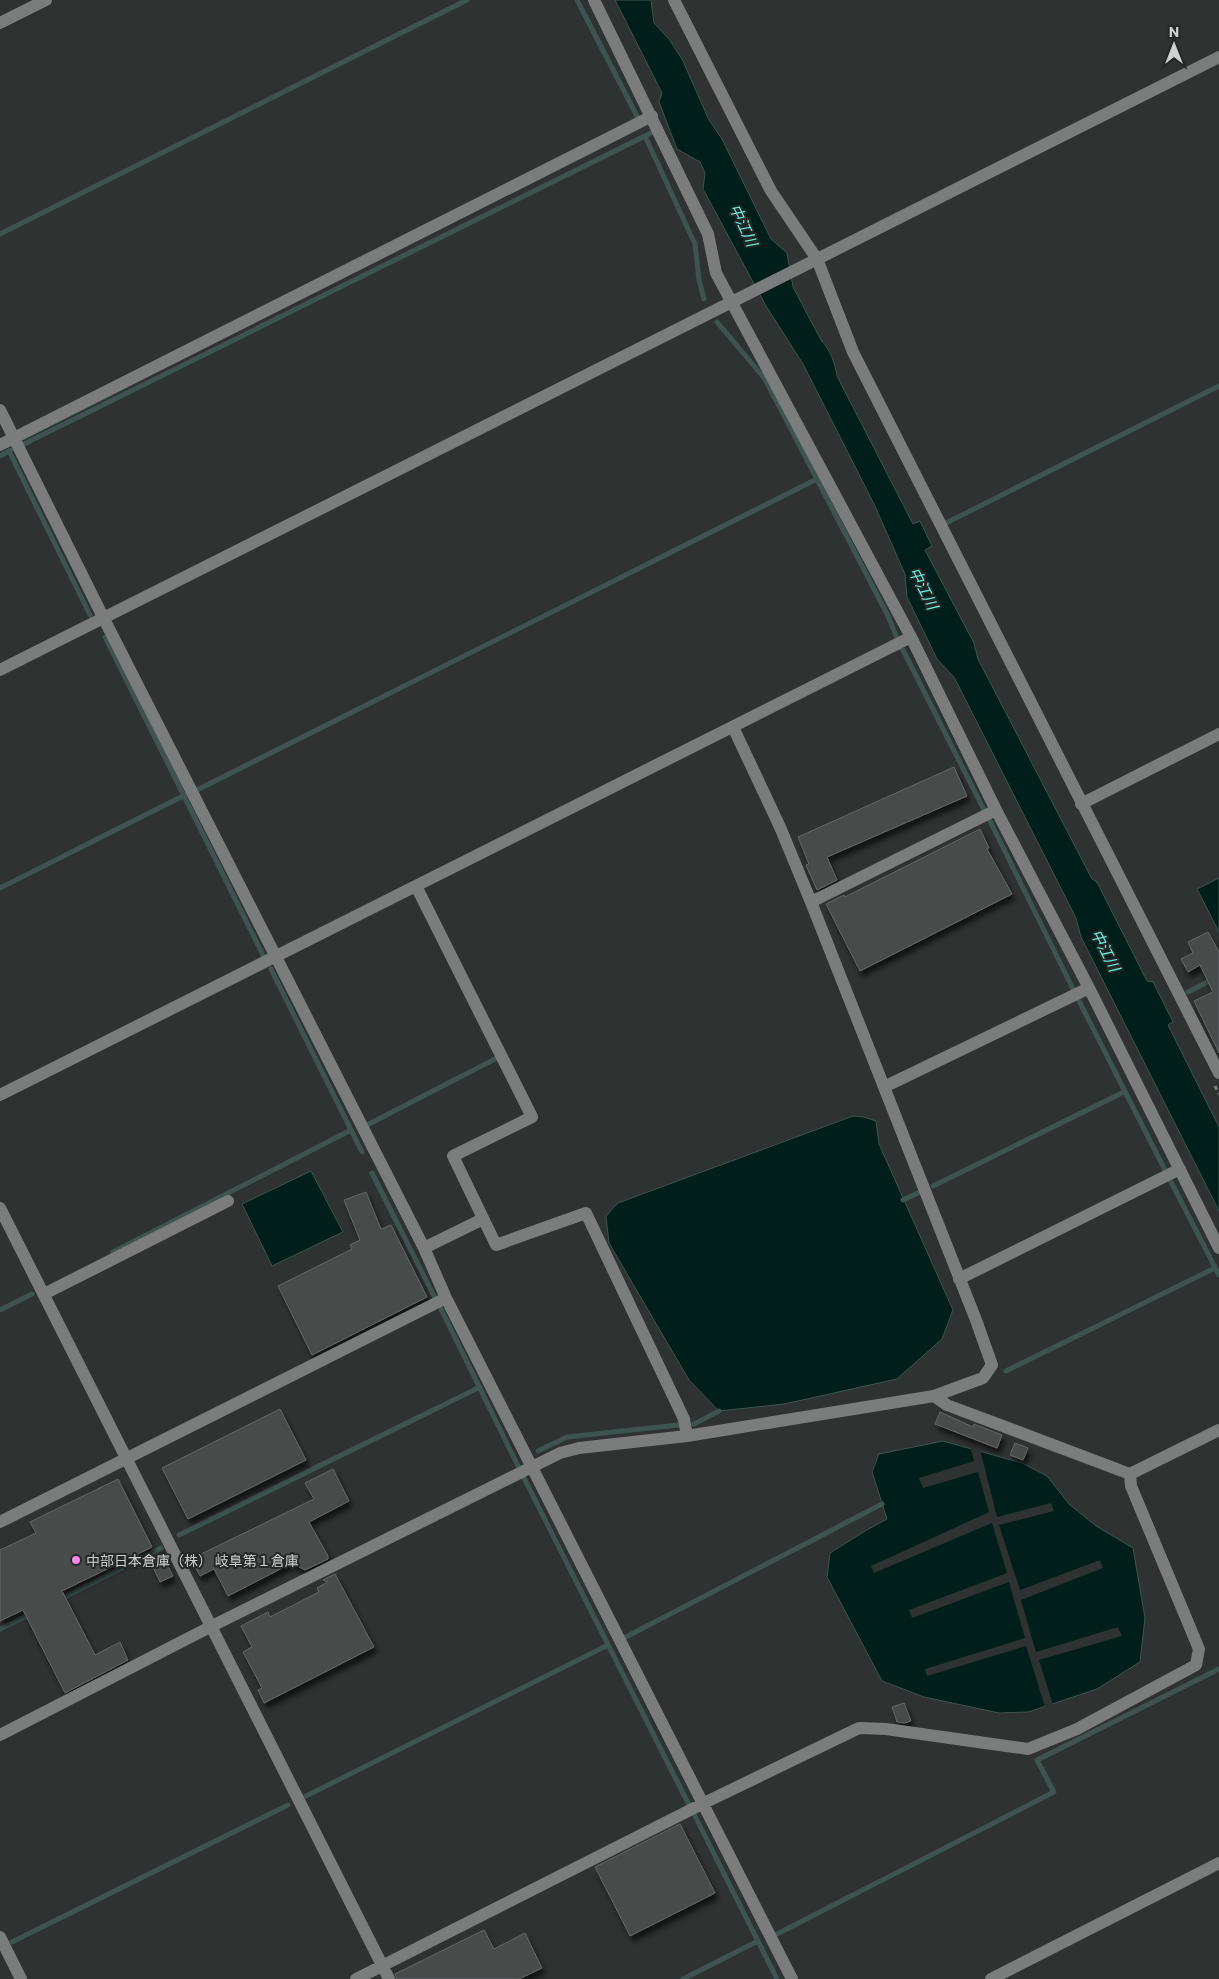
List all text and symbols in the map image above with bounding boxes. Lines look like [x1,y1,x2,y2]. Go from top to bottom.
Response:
north arrow [1149,20,1199,70]
text: N [1169,23,1179,40]
water label: 中江川 [726,201,763,251]
water label: 中江川 [906,564,943,614]
water label: 中江川 [1088,926,1125,976]
place label: 中部日本倉庫（株） 岐阜第１倉庫 [86,1552,299,1569]
marker: 中部日本倉庫（株） 岐阜第１倉庫 [70,1554,82,1566]

